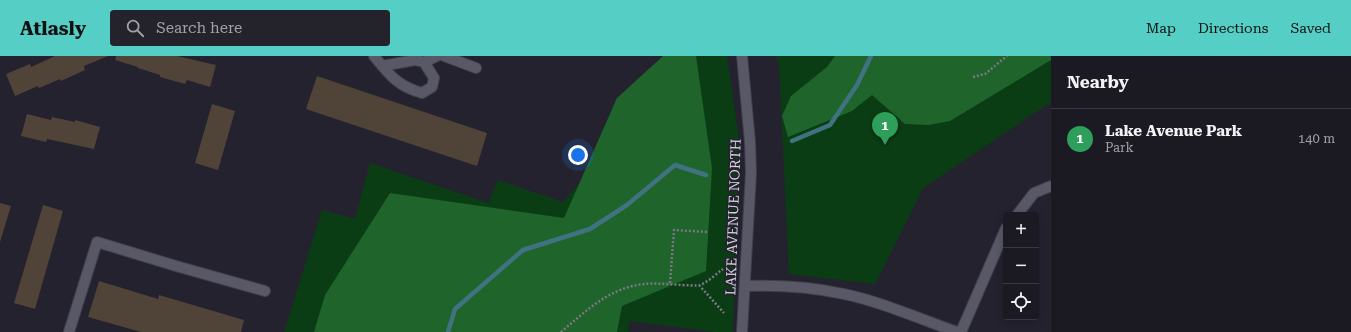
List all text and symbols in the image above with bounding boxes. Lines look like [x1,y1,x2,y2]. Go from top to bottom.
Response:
search box [110,10,390,46]
text: Atlasly [20,17,86,40]
icon: search [124,17,146,39]
text: Search here [156,19,242,37]
text: Map [1146,20,1176,36]
text: Directions [1198,20,1268,36]
text: Saved [1290,20,1331,36]
text: Nearby [1067,72,1129,92]
pin: 1 [872,112,898,145]
text: Lake Avenue Park [1105,122,1242,140]
text: 1 [1076,131,1084,146]
text: 140 m [1298,131,1335,146]
street label: LAKE AVENUE NORTH [722,138,744,296]
text: Park [1105,140,1134,155]
your location [568,145,588,165]
map controls [1003,212,1039,320]
button: + [1003,212,1039,248]
button: − [1003,248,1039,284]
button: locate [1003,284,1039,320]

